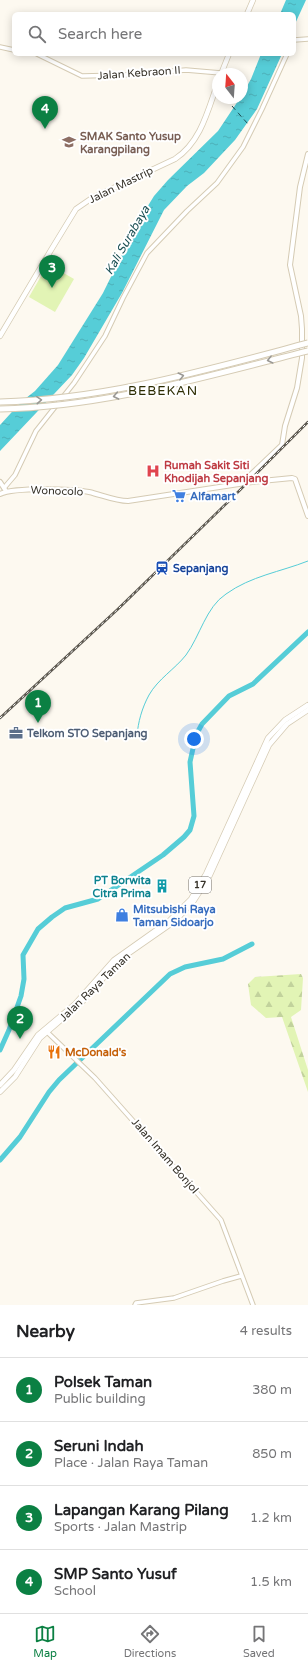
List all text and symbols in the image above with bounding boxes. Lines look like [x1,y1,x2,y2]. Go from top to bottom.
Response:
search box [12,12,296,56]
icon: search [26,23,48,45]
text: Search here [58,25,142,43]
street label: Jalan Kebraon II [97,64,181,82]
north arrow [212,68,248,104]
pin: 4 [32,96,58,129]
place label: SMAK Santo Yusup Karangpilang [80,130,181,157]
school or university icon: SMAK Santo Yusup Karangpilang [61,134,77,150]
street label: Jalan Mastrip [87,164,155,206]
water label: Kali Surabaya [102,203,152,277]
pin: 3 [39,255,65,288]
one-way arrow [267,355,274,364]
one-way arrow [177,372,184,381]
district label: BEBEKAN [128,383,198,399]
one-way arrow [113,392,120,400]
one-way arrow [36,396,42,405]
place label: Rumah Sakit Siti Khodijah Sepanjang [164,459,268,486]
hospital icon: Rumah Sakit Siti Khodijah Sepanjang [145,463,161,479]
street label: Wonocolo [30,484,84,498]
supermarket icon: Alfamart [171,488,187,504]
place label: Alfamart [190,490,237,503]
station icon: Sepanjang [154,560,170,576]
place label: Sepanjang [173,562,228,576]
pin: 1 [25,690,51,723]
office icon: Telkom STO Sepanjang [8,725,24,741]
place label: Telkom STO Sepanjang [26,727,148,741]
your location [184,729,204,749]
place label: PT Borwita Citra Prima [93,874,151,900]
road number: 17 [189,877,211,893]
building icon: PT Borwita Citra Prima [154,878,170,894]
place label: Mitsubishi Raya Taman Sidoarjo [132,903,216,930]
shop icon: Mitsubishi Raya Taman Sidoarjo [114,907,130,923]
street label: Jalan Raya Taman [57,950,133,1024]
pin: 2 [7,1006,33,1039]
restaurant icon: McDonald's [46,1044,62,1060]
place label: McDonald's [65,1046,127,1059]
street label: Jalan Imam Bonjol [129,1116,201,1196]
text: Nearby [16,1321,75,1342]
text: 4 results [240,1323,292,1339]
text: Polsek Taman [54,1373,152,1391]
text: 1 [25,1382,33,1398]
text: 380 m [252,1382,292,1398]
text: Public building [54,1391,146,1407]
text: Seruni Indah [54,1437,144,1455]
text: 2 [25,1446,33,1462]
text: 850 m [252,1446,292,1462]
text: Place · Jalan Raya Taman [54,1455,208,1471]
text: Lapangan Karang Pilang [54,1501,229,1519]
text: 3 [25,1510,33,1526]
text: 1.2 km [250,1510,292,1526]
text: Sports · Jalan Mastrip [54,1519,187,1535]
text: SMP Santo Yusuf [54,1565,177,1583]
text: 4 [25,1574,33,1590]
text: 1.5 km [250,1574,292,1590]
text: School [54,1583,96,1599]
tab: Map [33,1623,57,1660]
tab: Directions [124,1623,176,1660]
tab: Saved [243,1623,275,1660]

